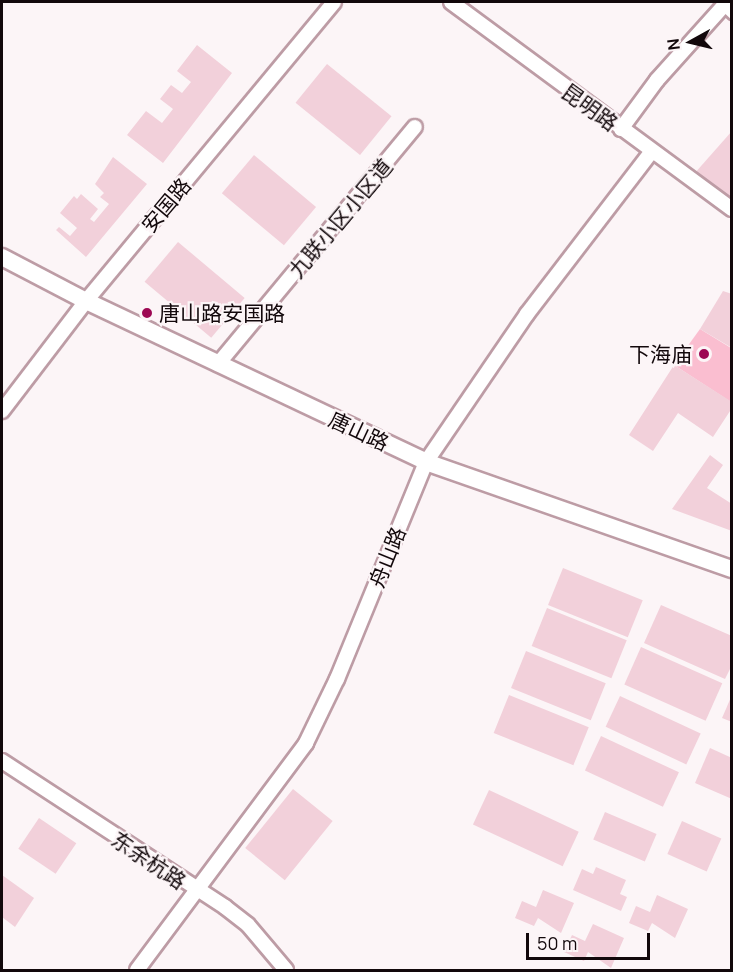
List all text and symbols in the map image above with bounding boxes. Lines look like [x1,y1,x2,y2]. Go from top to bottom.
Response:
north arrow [661,12,721,72]
text: N [661,37,685,52]
street label: 昆明路 [557,78,623,136]
street label: 九联小区小区道 [283,154,397,282]
street label: 安国路 [136,173,196,237]
place label: 唐山路安国路 [159,300,285,326]
marker: 唐山路安国路 [140,306,154,320]
place label: 下海庙 [629,341,692,367]
marker: 下海庙 [697,347,711,361]
street label: 唐山路 [325,406,393,456]
street label: 舟山路 [364,523,410,591]
street label: 东余杭路 [107,826,191,894]
scale bar [529,921,654,959]
text: 50 m [537,931,577,955]

